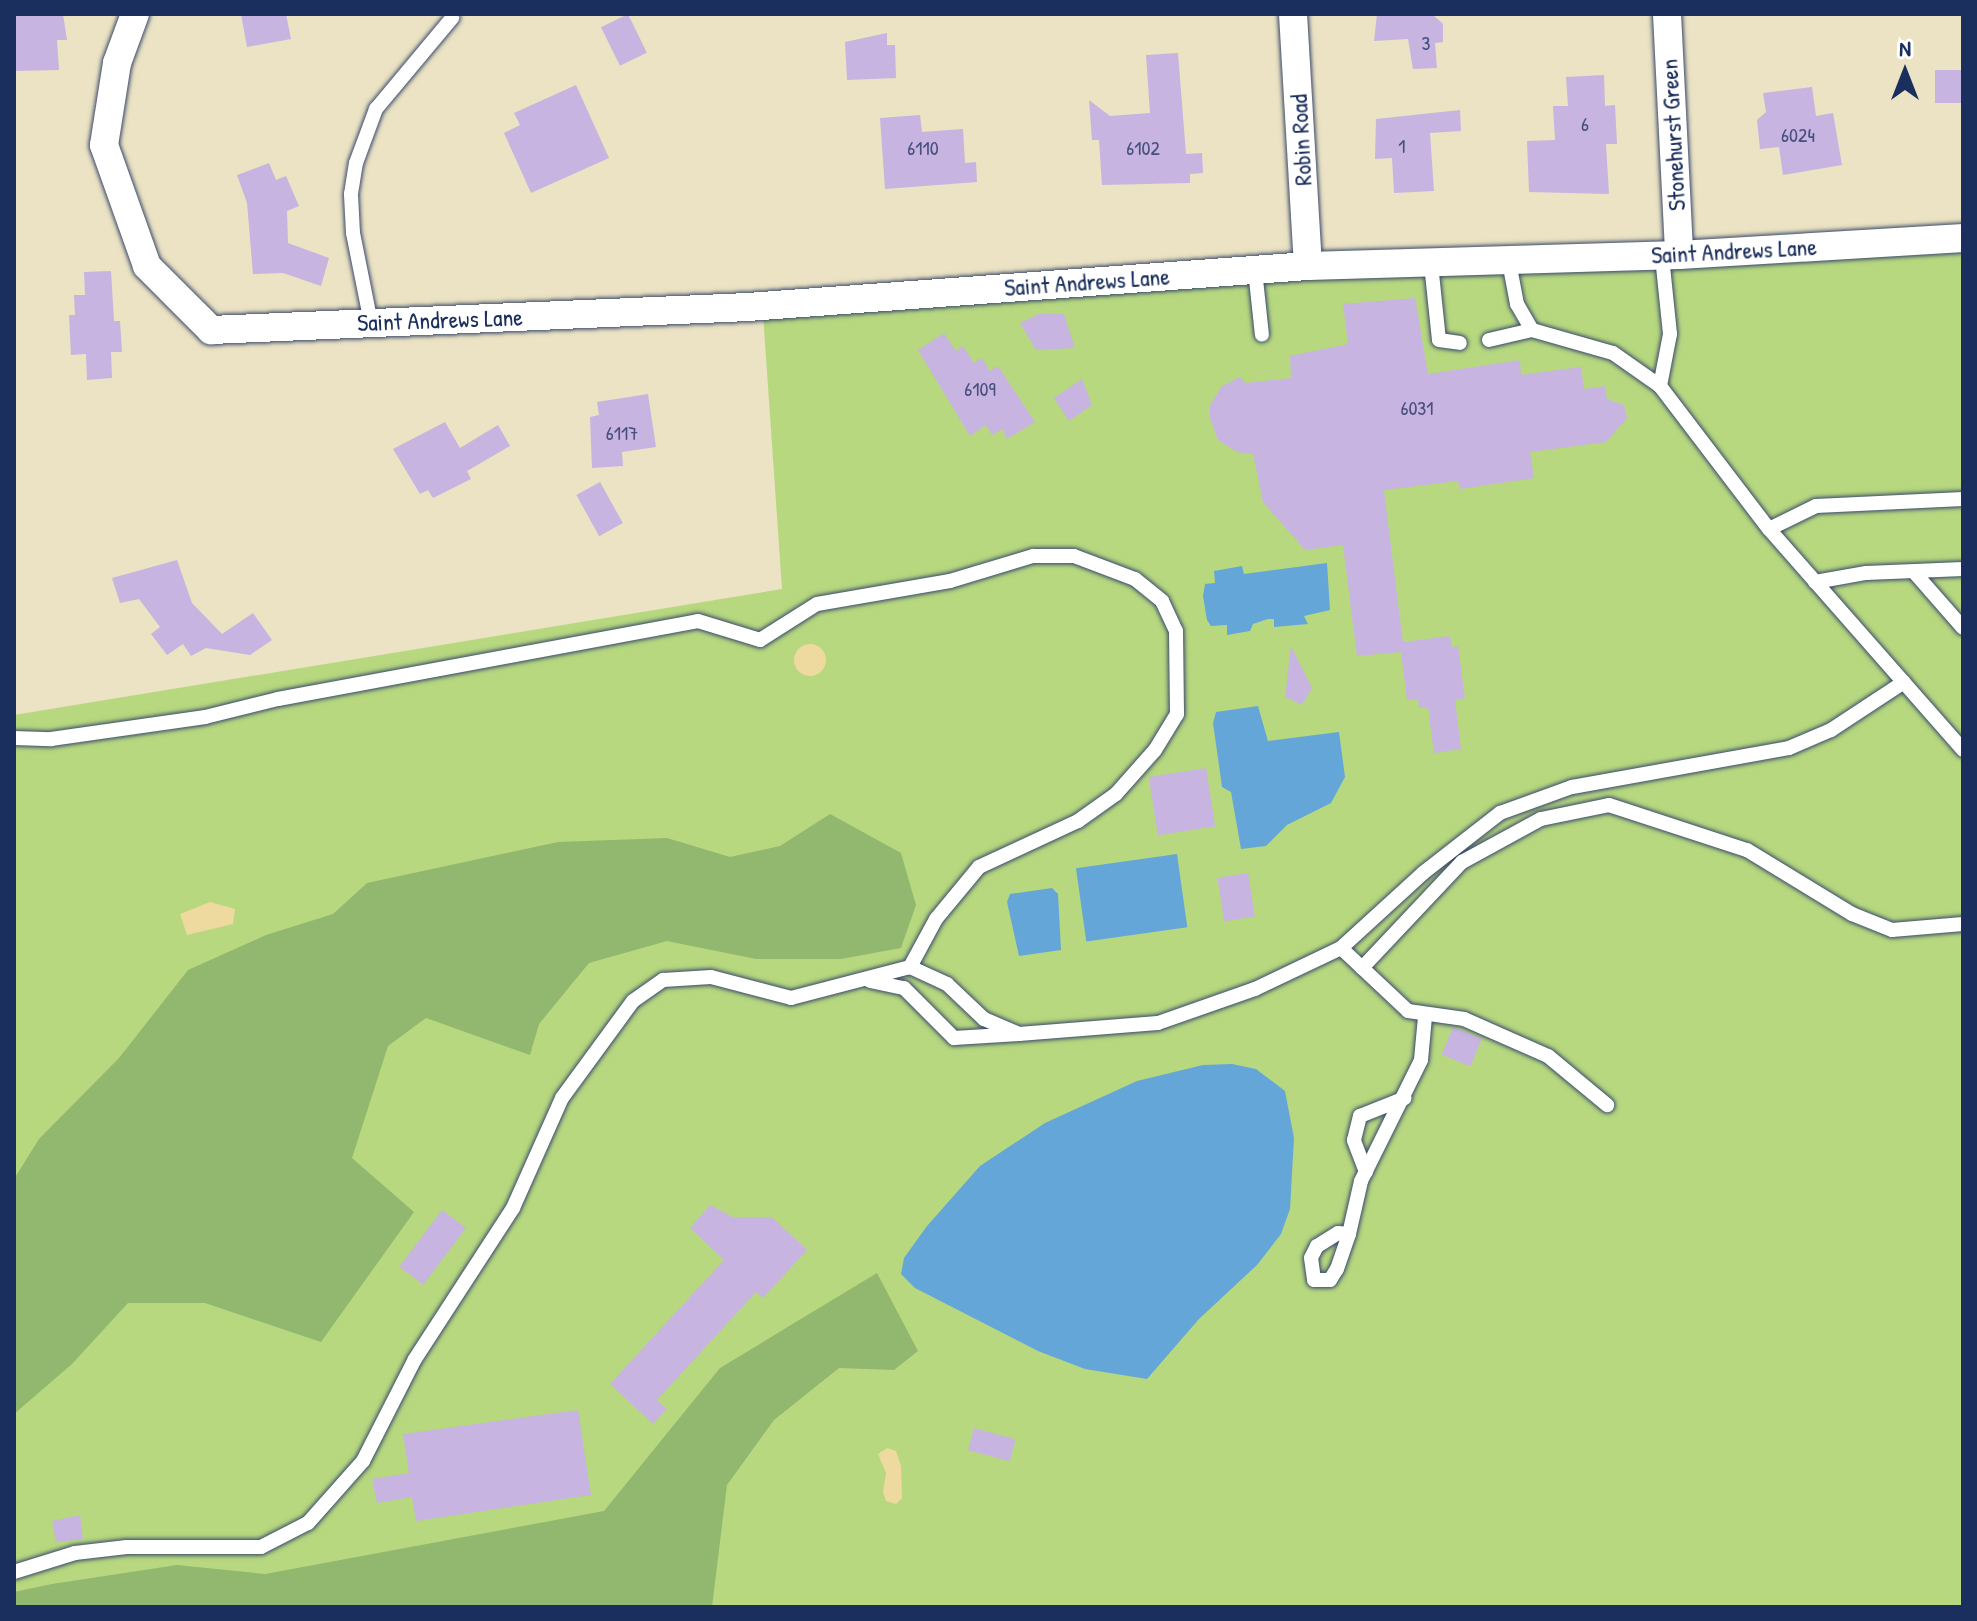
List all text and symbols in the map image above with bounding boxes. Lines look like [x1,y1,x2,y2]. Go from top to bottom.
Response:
house number: 3 [1422,30,1430,54]
north arrow [1865,32,1945,112]
text: N [1899,33,1911,63]
street label: Stonehurst Green [1655,58,1691,212]
street label: Robin Road [1284,94,1318,186]
house number: 6 [1581,111,1589,135]
house number: 6024 [1781,122,1815,146]
house number: 1 [1398,133,1406,157]
house number: 6110 [907,135,939,159]
house number: 6102 [1126,135,1160,159]
street label: Saint Andrews Lane [1650,232,1818,270]
street label: Saint Andrews Lane [1003,262,1171,302]
street label: Saint Andrews Lane [357,303,523,337]
house number: 6109 [964,376,996,400]
house number: 6031 [1400,395,1434,419]
house number: 6117 [606,420,638,444]

